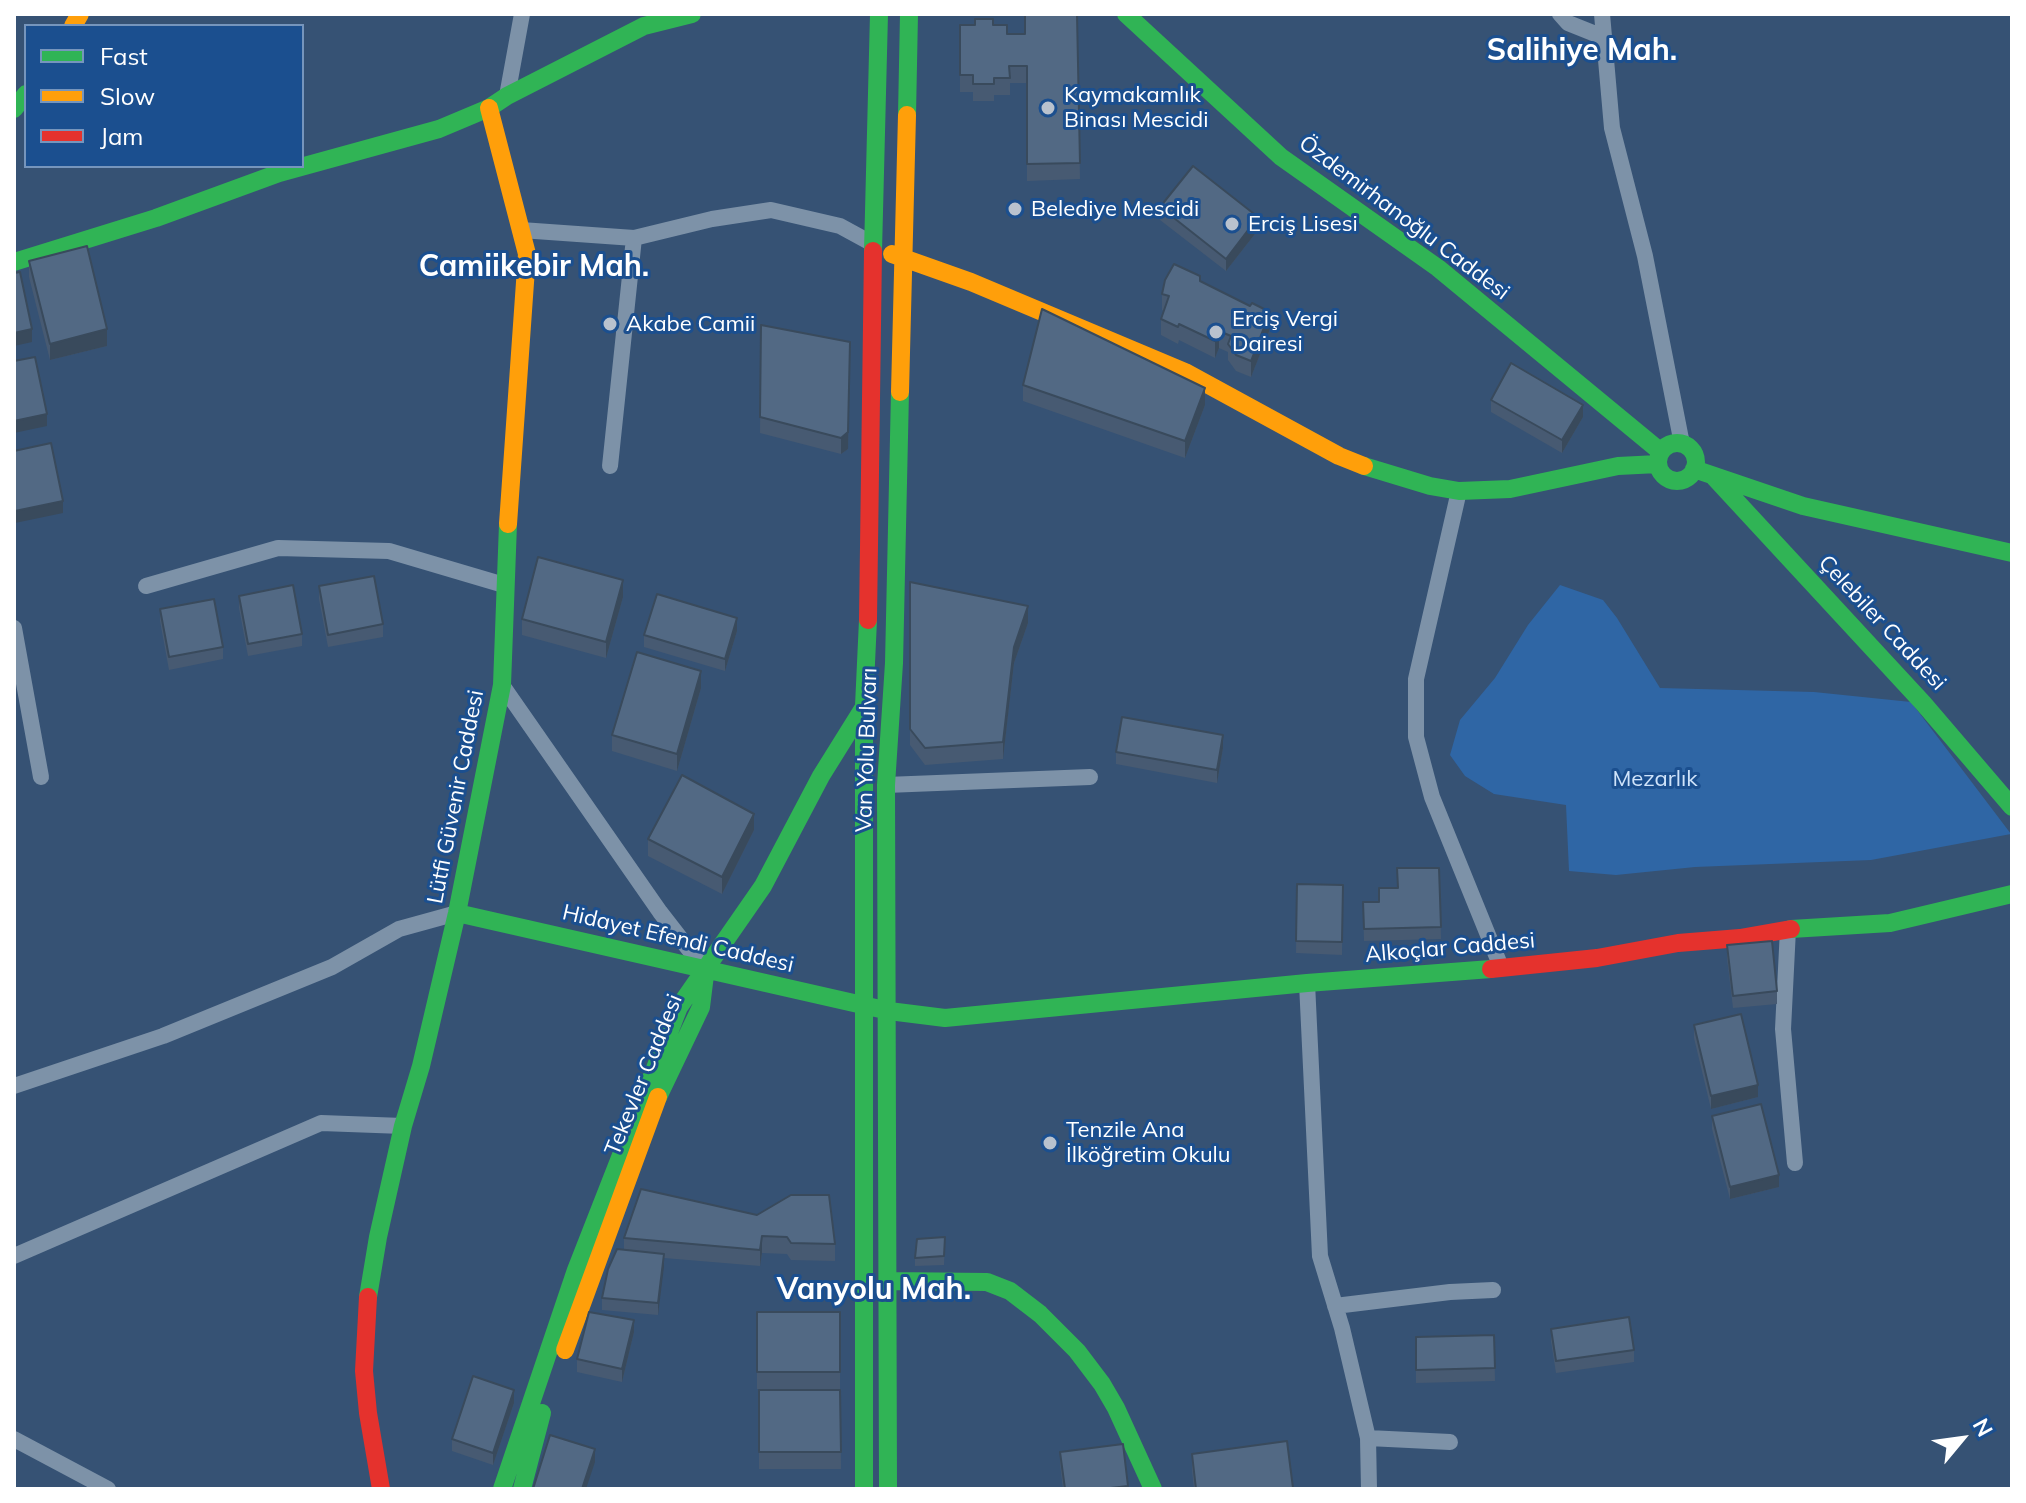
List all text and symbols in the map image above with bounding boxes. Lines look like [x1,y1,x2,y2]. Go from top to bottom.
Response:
legend [24,24,304,168]
district label: Salihiye Mah. [1487,33,1677,69]
text: Fast [100,41,148,71]
text: Slow [100,81,155,111]
place label: Kaymakamlık Binası Mescidi [1064,82,1208,134]
marker: Kaymakamlık Binası Mescidi [1039,99,1057,117]
text: Jam [100,121,143,151]
street label: Özdemirhanoğlu Caddesi [1294,130,1514,306]
place label: Belediye Mescidi [1031,196,1199,222]
marker: Belediye Mescidi [1006,200,1024,218]
place label: Erciş Lisesi [1248,211,1358,237]
marker: Erciş Lisesi [1223,215,1241,233]
district label: Camiikebir Mah. [419,249,649,285]
place label: Erciş Vergi Dairesi [1232,306,1338,358]
place label: Akabe Camii [626,311,755,337]
marker: Akabe Camii [601,315,619,333]
marker: Erciş Vergi Dairesi [1207,323,1225,341]
street label: Çelebiler Caddesi [1813,550,1951,696]
street label: Van Yolu Bulvarı [851,667,883,833]
street label: Lütfi Güvenir Caddesi [422,688,490,906]
park label: Mezarlık [1612,766,1698,792]
street label: Hidayet Efendi Caddesi [560,900,796,978]
street label: Alkoçlar Caddesi [1364,927,1536,969]
street label: Tekevler Caddesi [600,991,688,1159]
place label: Tenzile Ana İlköğretim Okulu [1066,1117,1231,1168]
marker: Tenzile Ana İlköğretim Okulu [1041,1134,1059,1152]
district label: Vanyolu Mah. [777,1272,971,1308]
north arrow [1922,1399,2002,1479]
text: N [1967,1413,1999,1441]

